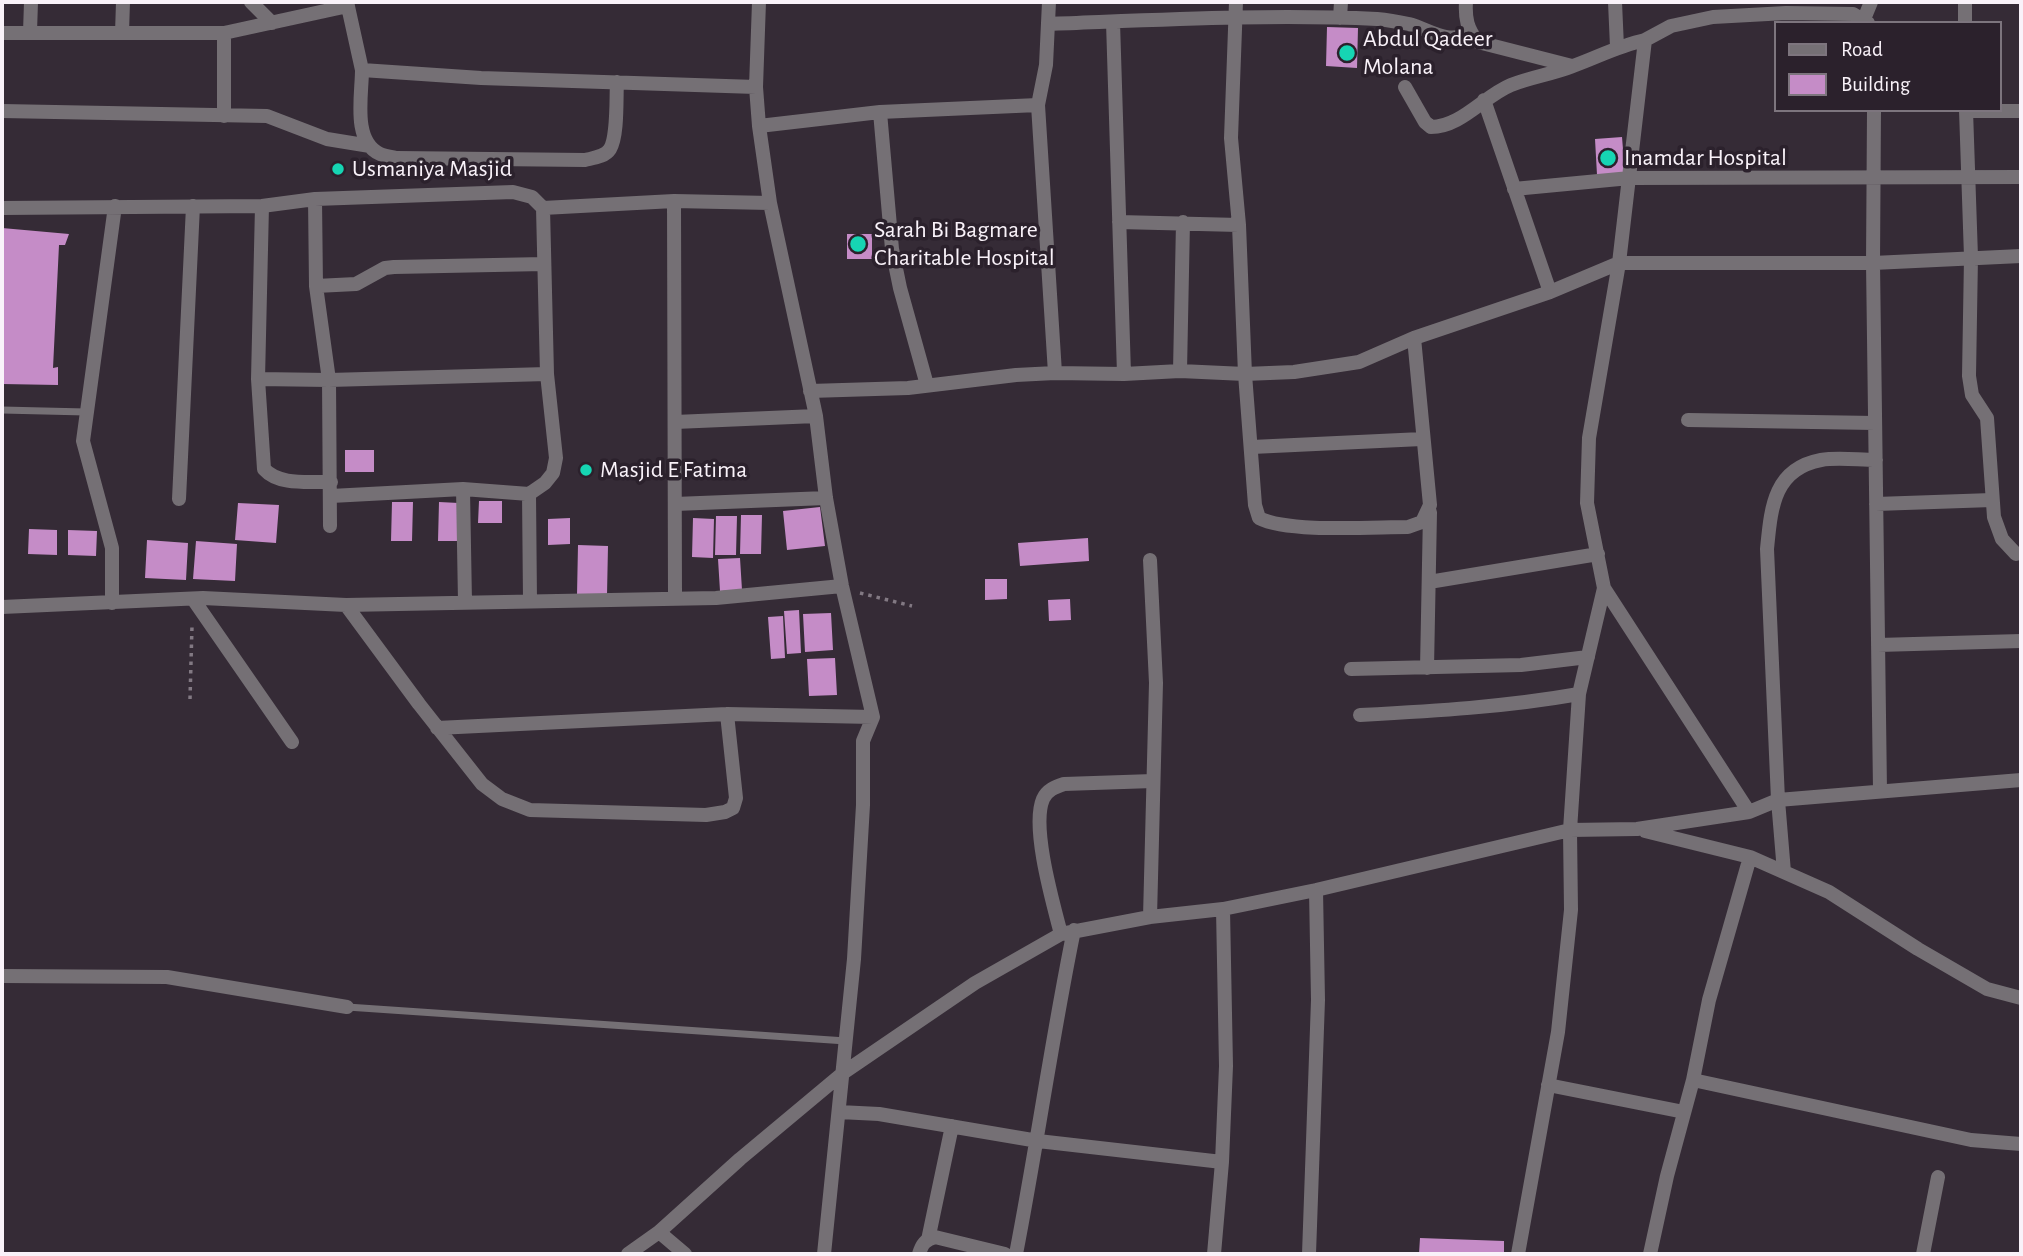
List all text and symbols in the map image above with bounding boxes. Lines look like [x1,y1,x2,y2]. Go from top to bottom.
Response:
legend [1774,21,2002,112]
place label: Abdul Qadeer Molana [1363,25,1492,81]
text: Road [1841,39,1883,60]
marker: Abdul Qadeer Molana [1337,43,1357,63]
text: Building [1841,74,1910,95]
place label: Inamdar Hospital [1624,144,1787,172]
marker: Inamdar Hospital [1598,148,1618,168]
place label: Usmaniya Masjid [352,155,512,183]
marker: Usmaniya Masjid [330,161,346,177]
place label: Sarah Bi Bagmare Charitable Hospital [874,216,1055,272]
marker: Sarah Bi Bagmare Charitable Hospital [848,234,868,254]
place label: Masjid E Fatima [600,456,747,484]
marker: Masjid E Fatima [578,462,594,478]

